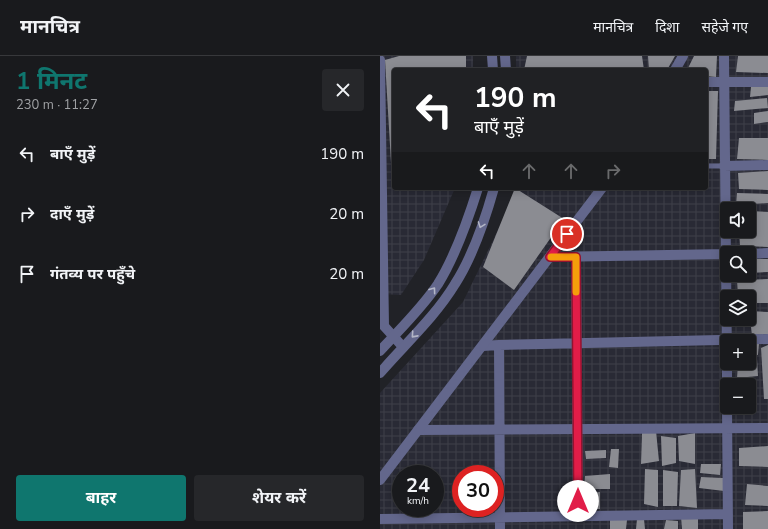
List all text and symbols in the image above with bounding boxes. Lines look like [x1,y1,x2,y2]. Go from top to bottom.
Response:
text: मानचित्र [20,14,80,40]
text: मानचित्र [593,18,633,37]
text: दिशा [655,18,679,37]
text: सहेजे गए [701,18,748,37]
text: 1 मिनट [16,65,87,97]
button: close [322,69,364,111]
text: 190 m [474,79,557,117]
icon: left [408,84,460,136]
text: 230 m · 11:27 [16,96,98,114]
text: बाएँ मुड़ें [474,115,524,139]
icon: left [16,143,38,165]
text: बाएँ मुड़ें [50,144,95,164]
text: 190 m [320,144,364,164]
icon: left [476,160,498,182]
icon: ahead [518,160,540,182]
icon: ahead [560,160,582,182]
icon: right [602,160,624,182]
map controls [720,202,756,414]
button: sound [720,202,756,238]
icon: right [16,203,38,225]
text: दाएँ मुड़ें [50,204,94,224]
text: 20 m [329,204,364,224]
pin [550,217,584,251]
one-way arrow [478,221,486,228]
icon: arrive [556,223,578,245]
button: search [720,246,756,282]
icon: arrive [16,263,38,285]
text: गंतव्य पर पहुँचे [50,264,135,284]
text: 20 m [329,264,364,284]
one-way arrow [428,287,435,294]
button: layers [720,290,756,326]
one-way arrow [411,330,419,338]
button: + [720,334,756,370]
button: − [720,378,756,414]
speed limit sign: 30 [452,465,504,517]
text: 24 [406,472,430,499]
button: बाहर [16,475,186,521]
button: शेयर करें [194,475,364,521]
position arrow [557,480,599,522]
text: km/h [407,494,429,508]

